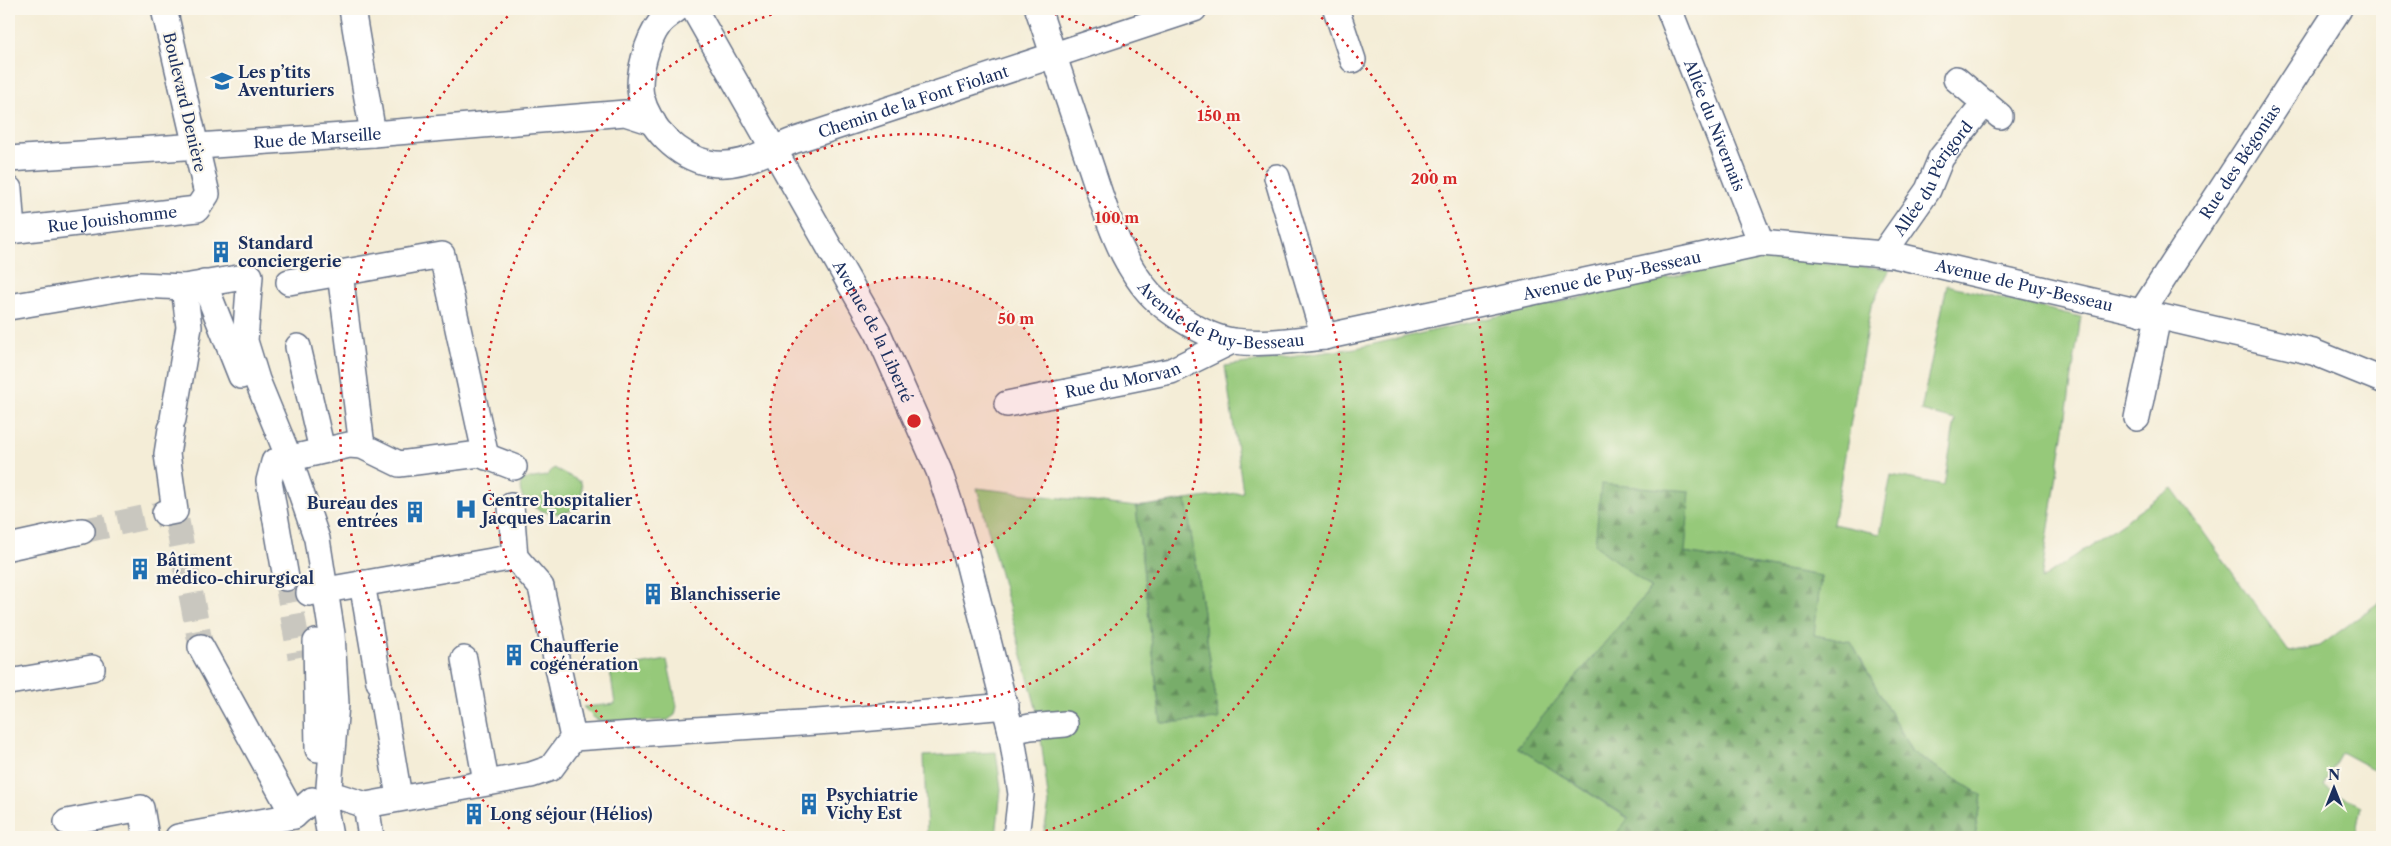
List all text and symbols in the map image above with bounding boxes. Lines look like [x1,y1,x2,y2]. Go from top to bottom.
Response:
street label: Boulevard Denière [159,30,211,174]
street label: Allée du Nivernais [1680,56,1750,194]
street label: Chemin de la Font Fiolant [815,61,1011,142]
place label: Les p’tits Aventuriers [237,62,335,100]
school or university icon: Les p’tits Aventuriers [209,68,235,94]
street label: Rue des Bégonias [2195,100,2285,223]
text: 150 m [1197,106,1241,125]
street label: Allée du Périgord [1888,117,1977,240]
street label: Rue de Marseille [253,123,382,152]
text: 200 m [1411,169,1457,188]
street label: Rue Jouishomme [46,201,178,236]
text: 100 m [1095,208,1139,227]
place label: Standard conciergerie [238,233,342,271]
building icon: Standard conciergerie [208,239,234,265]
street label: Avenue de Puy-Besseau [1520,246,1703,304]
street label: Avenue de Puy-Besseau [1933,255,2115,315]
street label: Avenue de la Liberté [828,256,917,405]
street label: Avenue de Puy-Besseau [1133,276,1305,353]
text: 50 m [998,309,1034,328]
street label: Rue du Morvan [1063,358,1184,402]
centre of rings [905,412,923,430]
place label: Centre hospitalier Jacques Lacarin [479,490,633,528]
place label: Bureau des entrées [307,493,398,531]
hospital icon: Centre hospitalier Jacques Lacarin [453,496,479,522]
building icon: Bureau des entrées [402,499,428,525]
place label: Bâtiment médico-chirurgical [156,550,315,588]
building icon: Bâtiment médico-chirurgical [127,556,153,582]
building icon: Blanchisserie [640,581,666,607]
place label: Blanchisserie [670,584,781,604]
place label: Chaufferie cogénération [530,636,638,674]
building icon: Chaufferie cogénération [501,642,527,668]
north arrow [2308,764,2358,814]
text: N [2328,766,2340,784]
place label: Psychiatrie Vichy Est [825,785,918,823]
building icon: Psychiatrie Vichy Est [796,791,822,817]
building icon: Long séjour (Hélios) [461,801,487,827]
place label: Long séjour (Hélios) [490,804,653,824]

